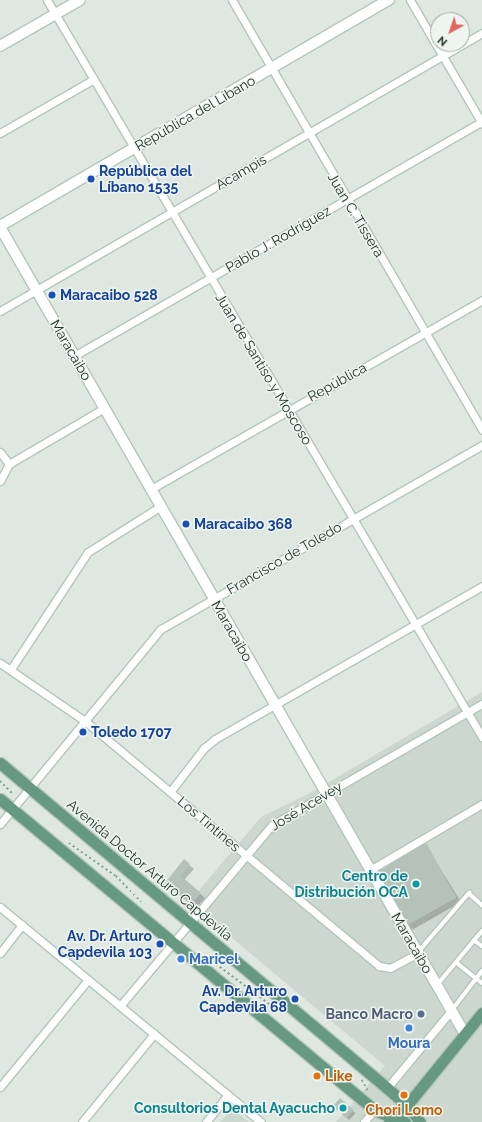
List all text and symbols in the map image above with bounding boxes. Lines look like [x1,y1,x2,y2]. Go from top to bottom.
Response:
north arrow [430,12,470,52]
text: N [435,33,450,48]
street label: República del Libano [132,72,258,154]
street label: Acampis [213,151,269,193]
place label: República del Líbano 1535 [99,163,192,196]
street label: Juan C. Tissera [324,170,388,260]
marker: República del Líbano 1535 [86,174,96,184]
street label: Pablo J. Rodríguez [222,202,334,276]
place label: Maracaibo 528 [60,287,158,303]
marker: Maracaibo 528 [47,290,57,300]
street label: Juan de Santiso y Moscoso [212,290,316,448]
street label: Maracaibo [47,316,95,384]
street label: República [305,359,369,405]
place label: Maracaibo 368 [194,516,292,532]
street label: Francisco de Toledo [223,518,345,598]
marker: Maracaibo 368 [181,519,191,529]
street label: Maracaibo [208,597,256,665]
place label: Toledo 1707 [91,724,172,740]
marker: Toledo 1707 [78,727,88,737]
street label: José Acevey [267,778,345,834]
street label: Los Tintines [174,793,244,855]
street label: Avenida Doctor Arturo Capdevila [64,796,236,944]
place label: Centro de Distribución OCA [294,868,408,900]
marker: Centro de Distribución OCA [411,879,421,889]
street label: Maracaibo [388,909,436,977]
place label: Av. Dr. Arturo Capdevila 103 [58,928,152,960]
marker: Av. Dr. Arturo Capdevila 103 [155,939,165,949]
place label: Maricel [189,951,239,967]
marker: Maricel [176,954,186,964]
place label: Av. Dr. Arturo Capdevila 68 [199,983,287,1016]
marker: Av. Dr. Arturo Capdevila 68 [290,994,300,1004]
place label: Banco Macro [326,1006,413,1022]
marker: Banco Macro [416,1009,426,1019]
marker: Moura [404,1023,414,1033]
place label: Moura [388,1035,430,1051]
place label: Like [325,1068,353,1084]
marker: Like [312,1071,322,1081]
marker: Chori Lomo [399,1090,409,1100]
place label: Consultorios Dental Ayacucho [133,1100,335,1116]
place label: Chori Lomo [365,1102,443,1118]
marker: Consultorios Dental Ayacucho [338,1103,348,1113]

